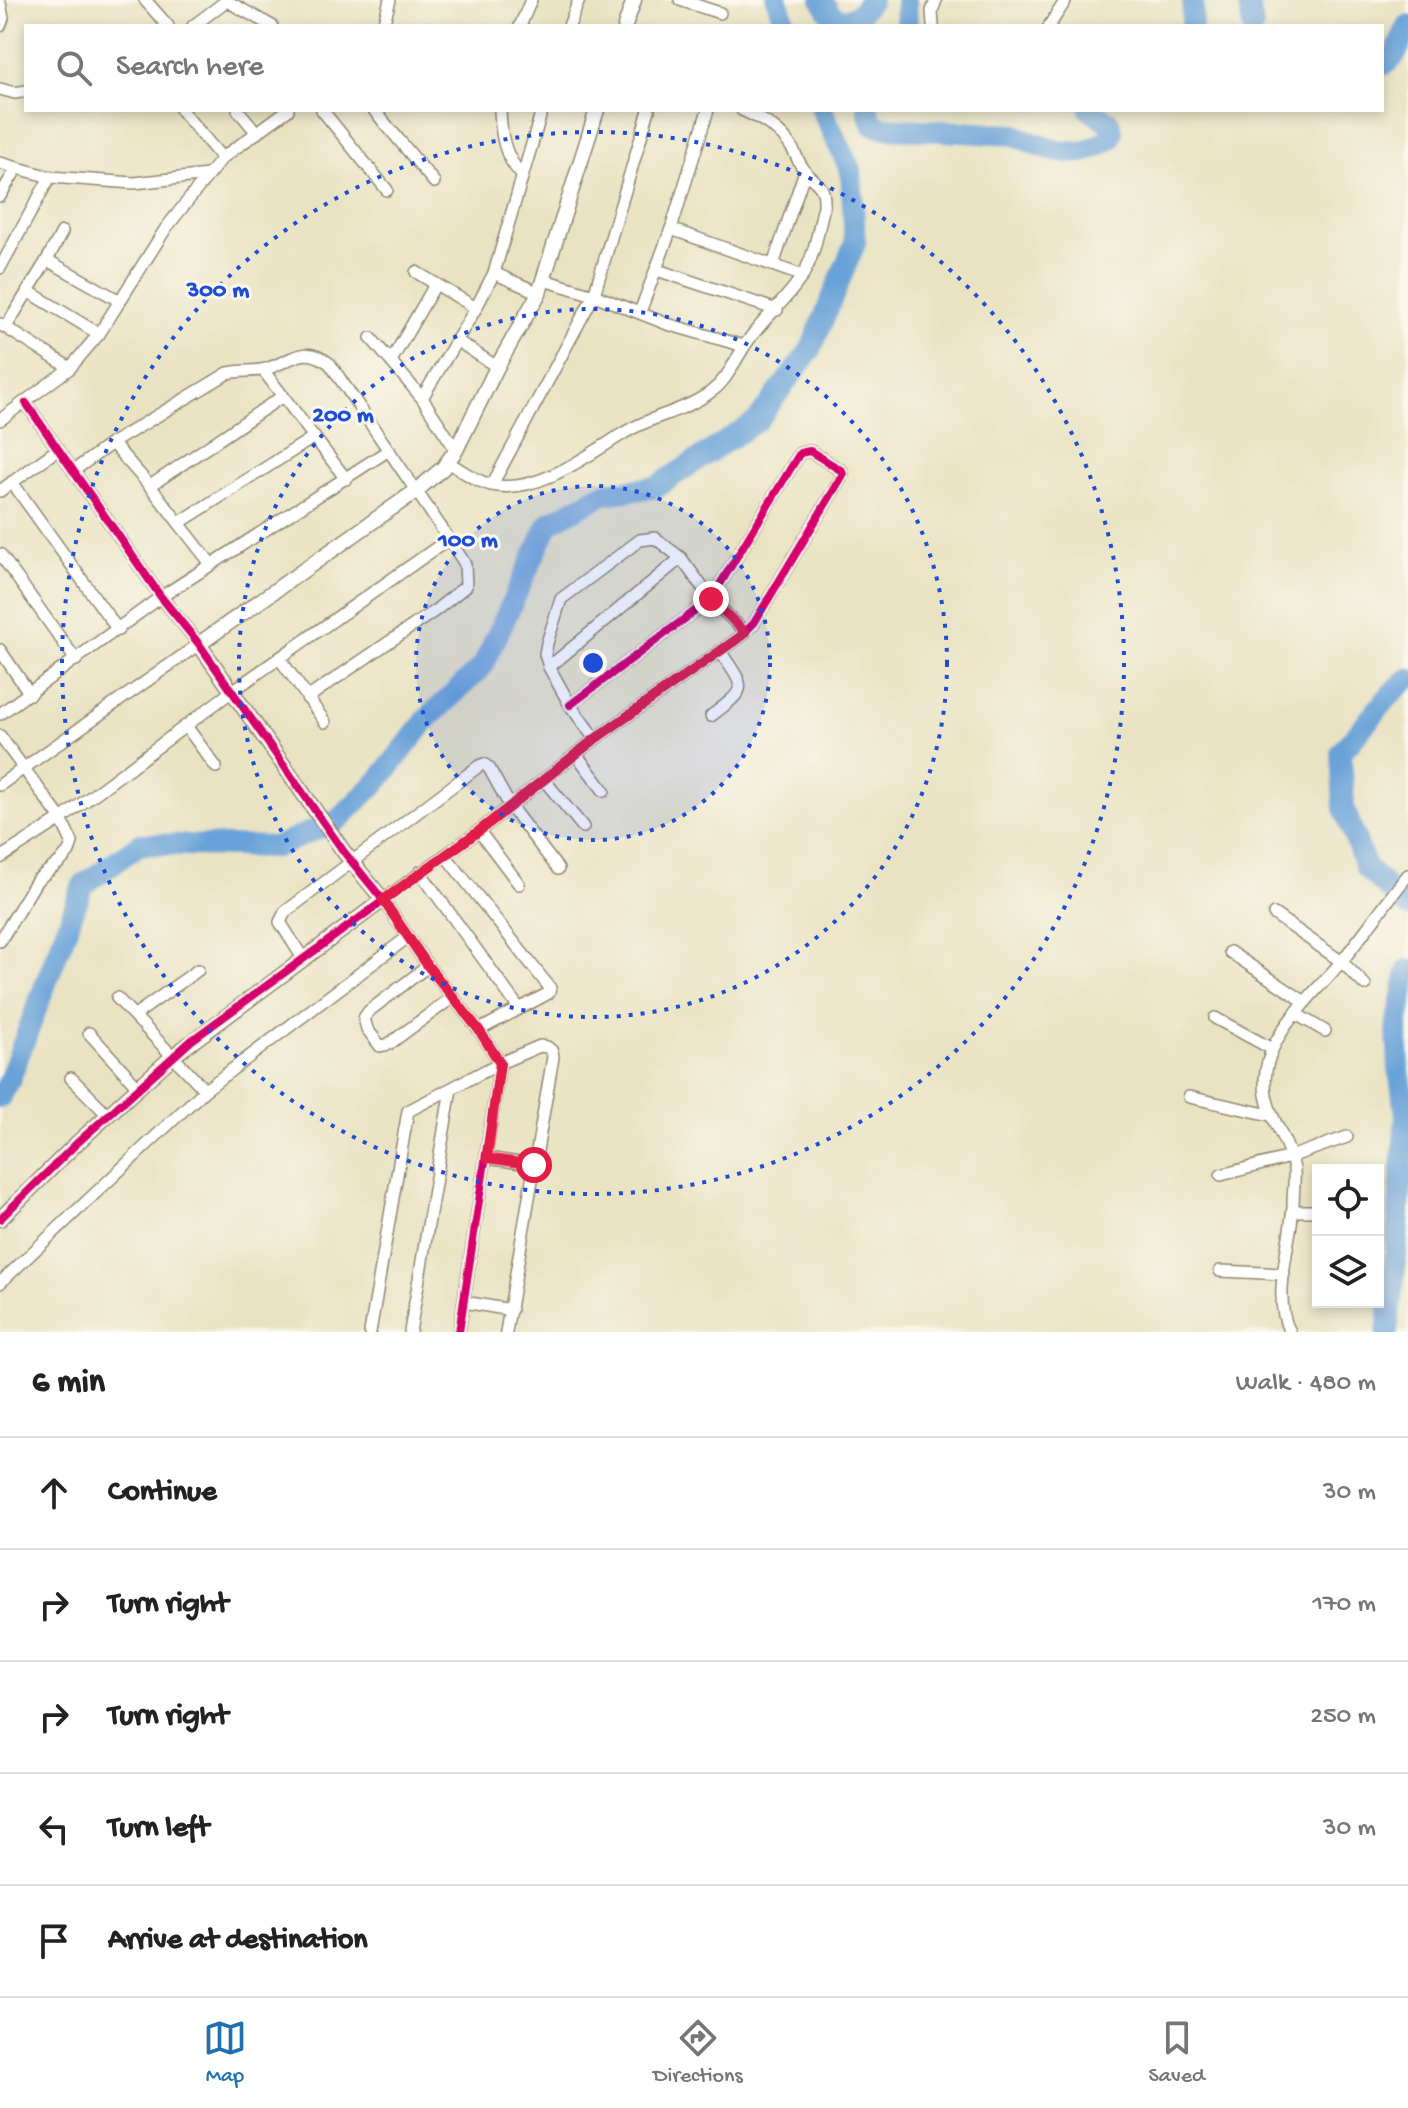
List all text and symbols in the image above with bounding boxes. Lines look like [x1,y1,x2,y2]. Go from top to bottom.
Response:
search box [24,24,1384,112]
icon: search [52,46,96,90]
text: Search here [116,51,264,86]
text: 300 m [186,277,249,306]
text: 200 m [312,402,374,431]
text: 100 m [437,527,498,556]
route end [693,581,729,617]
centre of rings [579,649,607,677]
route start [516,1147,552,1183]
map controls [1312,1164,1384,1308]
button: locate [1312,1164,1384,1236]
button: layers [1312,1236,1384,1308]
text: 6 min [32,1364,105,1404]
text: Walk · 480 m [1236,1369,1376,1400]
icon: ahead [32,1471,76,1515]
text: Continue [108,1476,217,1511]
text: 30 m [1323,1478,1376,1509]
icon: right [32,1583,76,1627]
text: Turn right [108,1588,228,1623]
text: 170 m [1313,1590,1376,1621]
icon: right [32,1695,76,1739]
text: Turn right [108,1700,228,1735]
text: 250 m [1310,1702,1376,1733]
icon: left [32,1807,76,1851]
text: Turn left [108,1812,209,1847]
text: 30 m [1323,1814,1376,1845]
icon: arrive [32,1919,76,1963]
text: Arrive at destination [108,1924,368,1959]
tab: Map [203,2016,247,2090]
tab: Directions [653,2016,743,2090]
tab: Saved [1149,2016,1205,2090]

